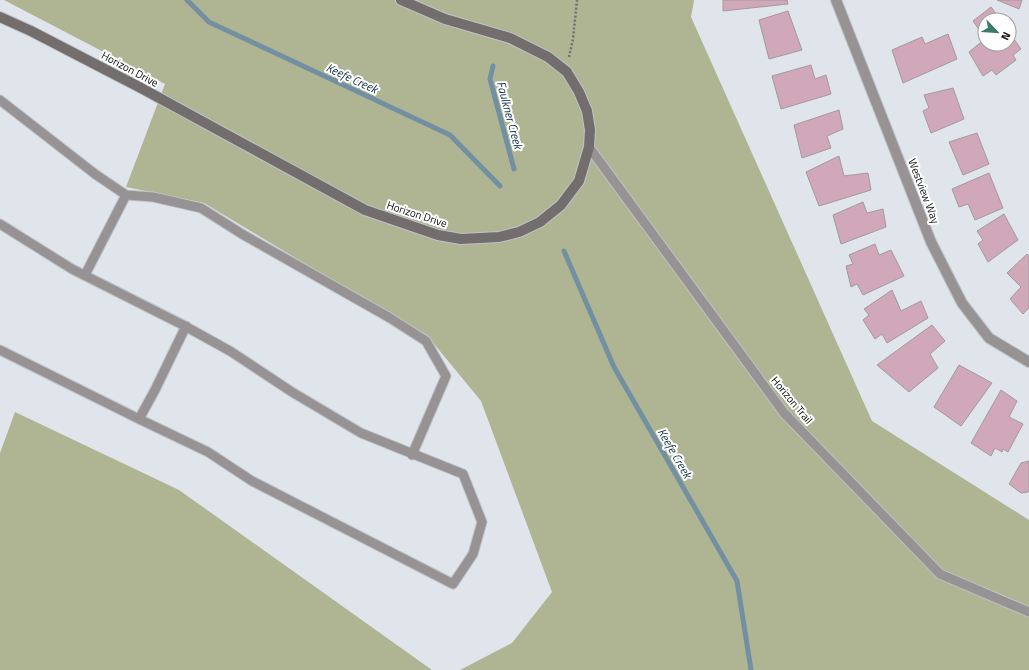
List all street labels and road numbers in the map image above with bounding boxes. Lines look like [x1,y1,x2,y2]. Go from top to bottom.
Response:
street label: Horizon Drive [99,47,162,91]
street label: Westview Way [904,156,944,226]
street label: Horizon Drive [385,197,450,231]
street label: Horizon Trail [767,373,817,427]

